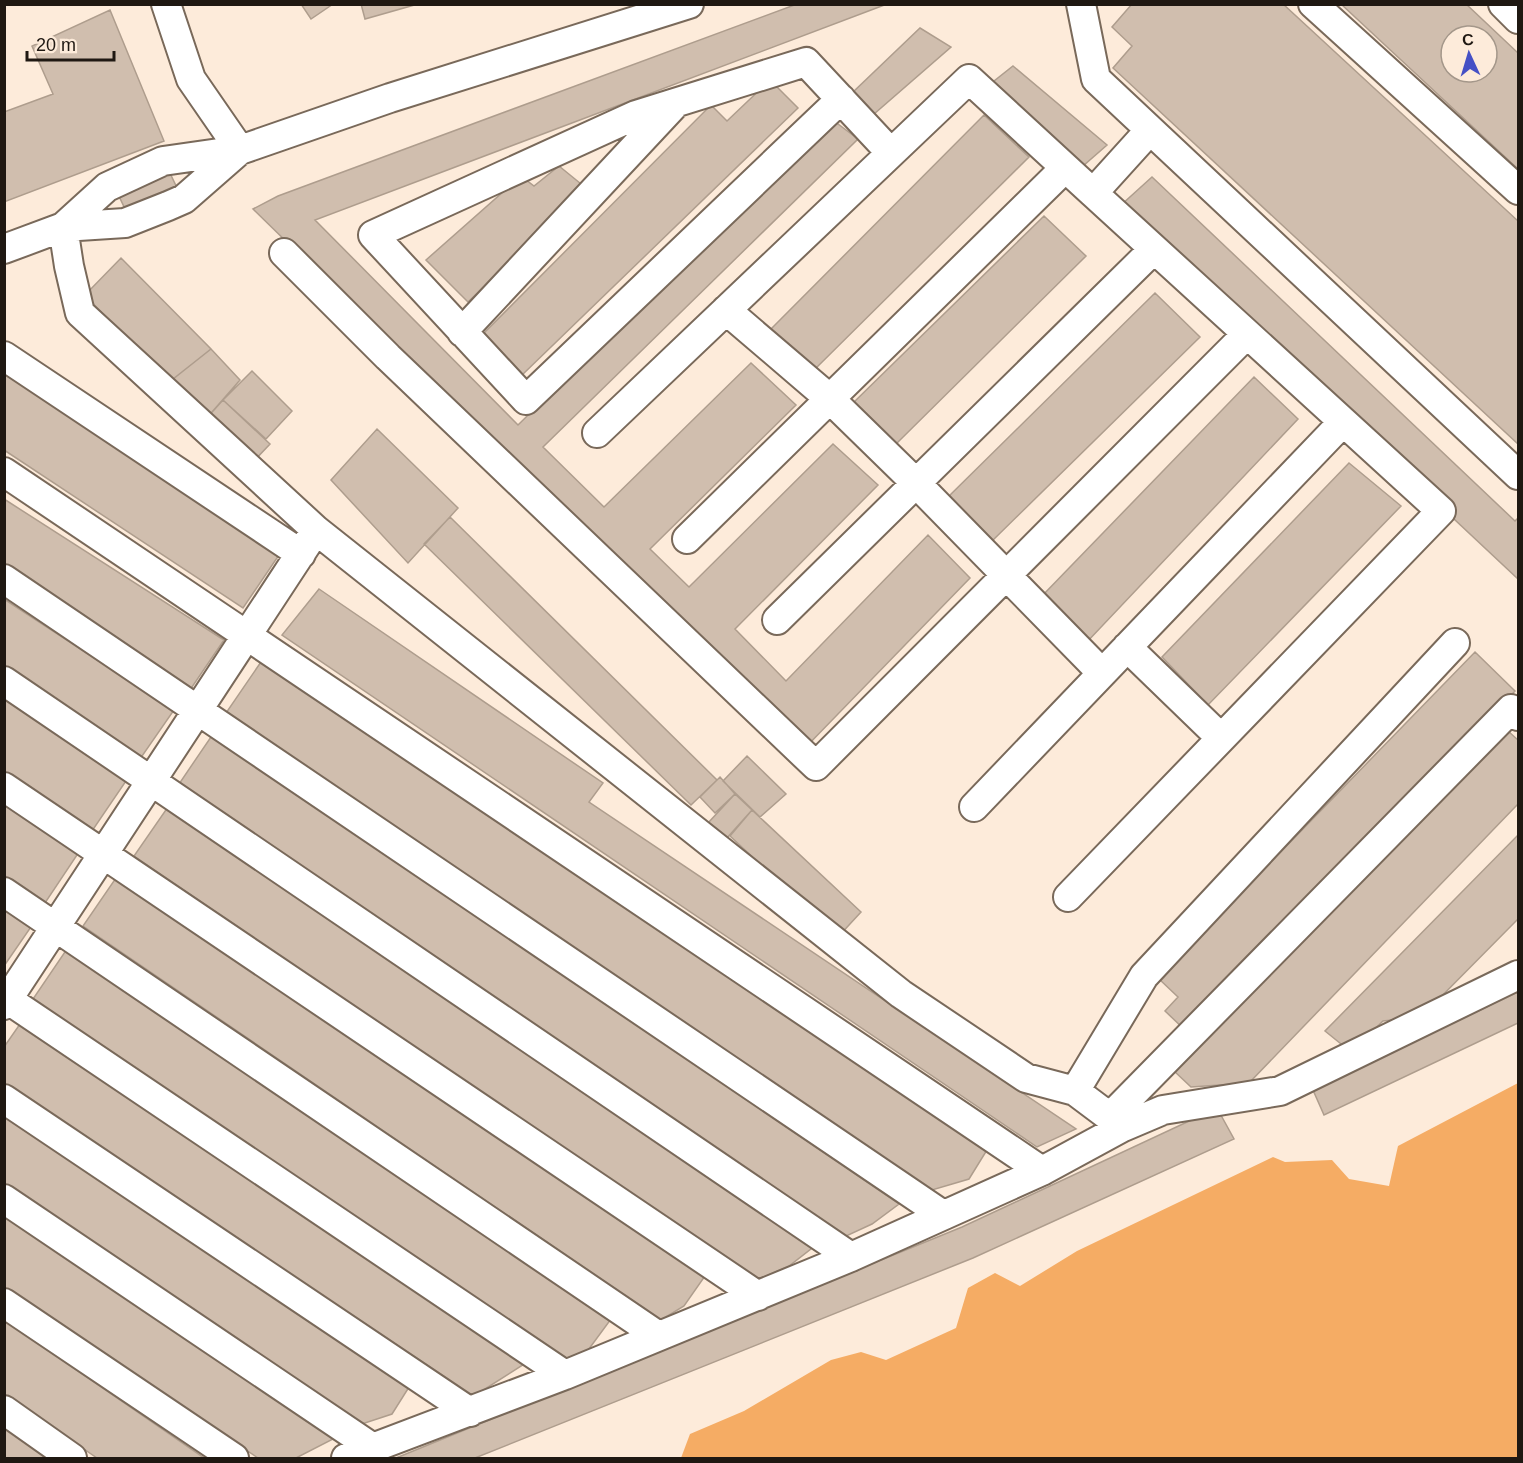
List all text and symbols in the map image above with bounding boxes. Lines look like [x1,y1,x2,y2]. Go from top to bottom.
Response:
scale bar [27,24,114,62]
north arrow [1439,24,1499,84]
text: С [1462,31,1475,48]
text: 20 m [36,35,76,55]

